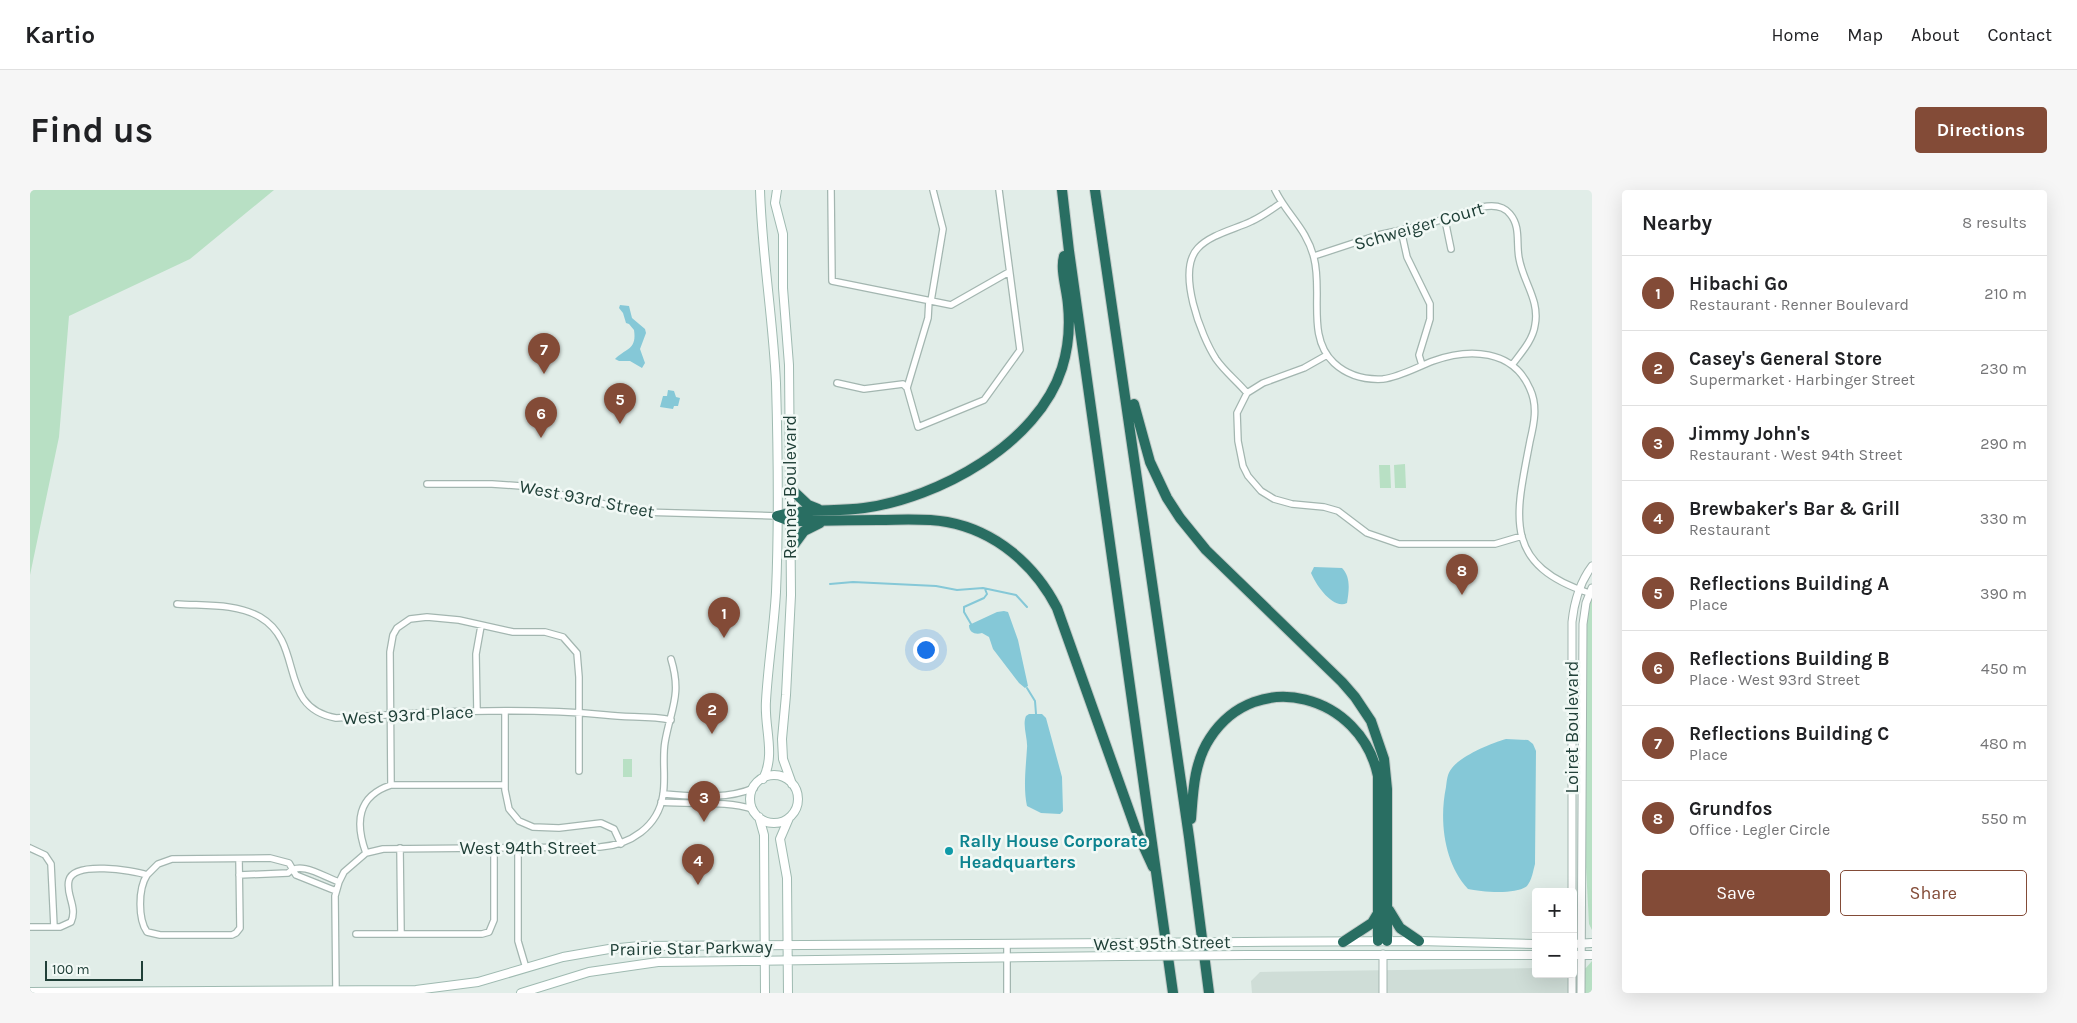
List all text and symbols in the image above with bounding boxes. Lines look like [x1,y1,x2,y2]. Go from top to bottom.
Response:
text: Kartio [25,21,95,49]
text: Home [1771,24,1819,46]
text: Map [1847,24,1883,46]
text: About [1911,24,1960,46]
text: Contact [1988,24,2052,46]
button: Directions [1915,107,2047,153]
text: Find us [30,110,153,151]
street label: Schweiger Court [1352,197,1487,255]
text: Nearby [1642,211,1712,235]
text: 8 results [1962,213,2027,232]
text: Hibachi Go [1689,273,1788,295]
text: 1 [1655,284,1661,303]
text: 210 m [1984,284,2027,303]
text: Restaurant · Renner Boulevard [1689,295,1909,314]
pin: 7 [528,333,560,374]
text: Casey's General Store [1689,348,1882,370]
text: 2 [1653,359,1663,378]
text: 230 m [1980,359,2027,378]
text: Supermarket · Harbinger Street [1689,370,1915,389]
pin: 5 [604,383,636,424]
pin: 6 [525,397,557,438]
street label: Renner Boulevard [779,415,801,559]
text: Jimmy John's [1689,423,1810,445]
text: 3 [1653,434,1663,453]
text: 290 m [1980,434,2027,453]
text: Restaurant · West 94th Street [1689,445,1903,464]
street label: West 93rd Street [518,475,657,523]
text: Brewbaker's Bar & Grill [1689,498,1900,520]
text: 4 [1653,509,1663,528]
text: 330 m [1980,509,2027,528]
text: Restaurant [1689,520,1770,539]
pin: 8 [1446,554,1478,595]
text: Reflections Building A [1689,573,1889,595]
text: 5 [1653,584,1663,603]
text: 390 m [1980,584,2027,603]
text: Place [1689,595,1728,614]
pin: 1 [708,597,740,638]
your location [913,637,939,663]
text: Reflections Building B [1689,648,1890,670]
text: 6 [1653,659,1663,678]
text: 450 m [1981,659,2027,678]
street label: Loiret Boulevard [1561,661,1583,793]
text: Place · West 93rd Street [1689,670,1860,689]
pin: 2 [696,693,728,734]
street label: West 93rd Place [342,701,474,729]
text: Reflections Building C [1689,723,1889,745]
text: 7 [1654,734,1662,753]
text: 480 m [1980,734,2027,753]
text: Place [1689,745,1728,764]
pin: 3 [688,781,720,822]
text: Grundfos [1689,798,1773,820]
text: 8 [1653,809,1663,828]
text: 550 m [1981,809,2027,828]
text: Office · Legler Circle [1689,820,1830,839]
place label: Rally House Corporate Headquarters [959,830,1148,873]
street label: West 94th Street [459,837,597,859]
pin: 4 [682,844,714,885]
marker: Rally House Corporate Headquarters [943,845,955,857]
button: Save [1642,870,1830,916]
button: Share [1840,870,2027,916]
map controls [1532,888,1577,978]
button: + [1532,888,1577,933]
street label: West 95th Street [1093,931,1231,955]
button: − [1532,933,1577,978]
street label: Prairie Star Parkway [609,936,773,960]
scale bar [45,958,142,981]
text: 100 m [52,961,90,978]

